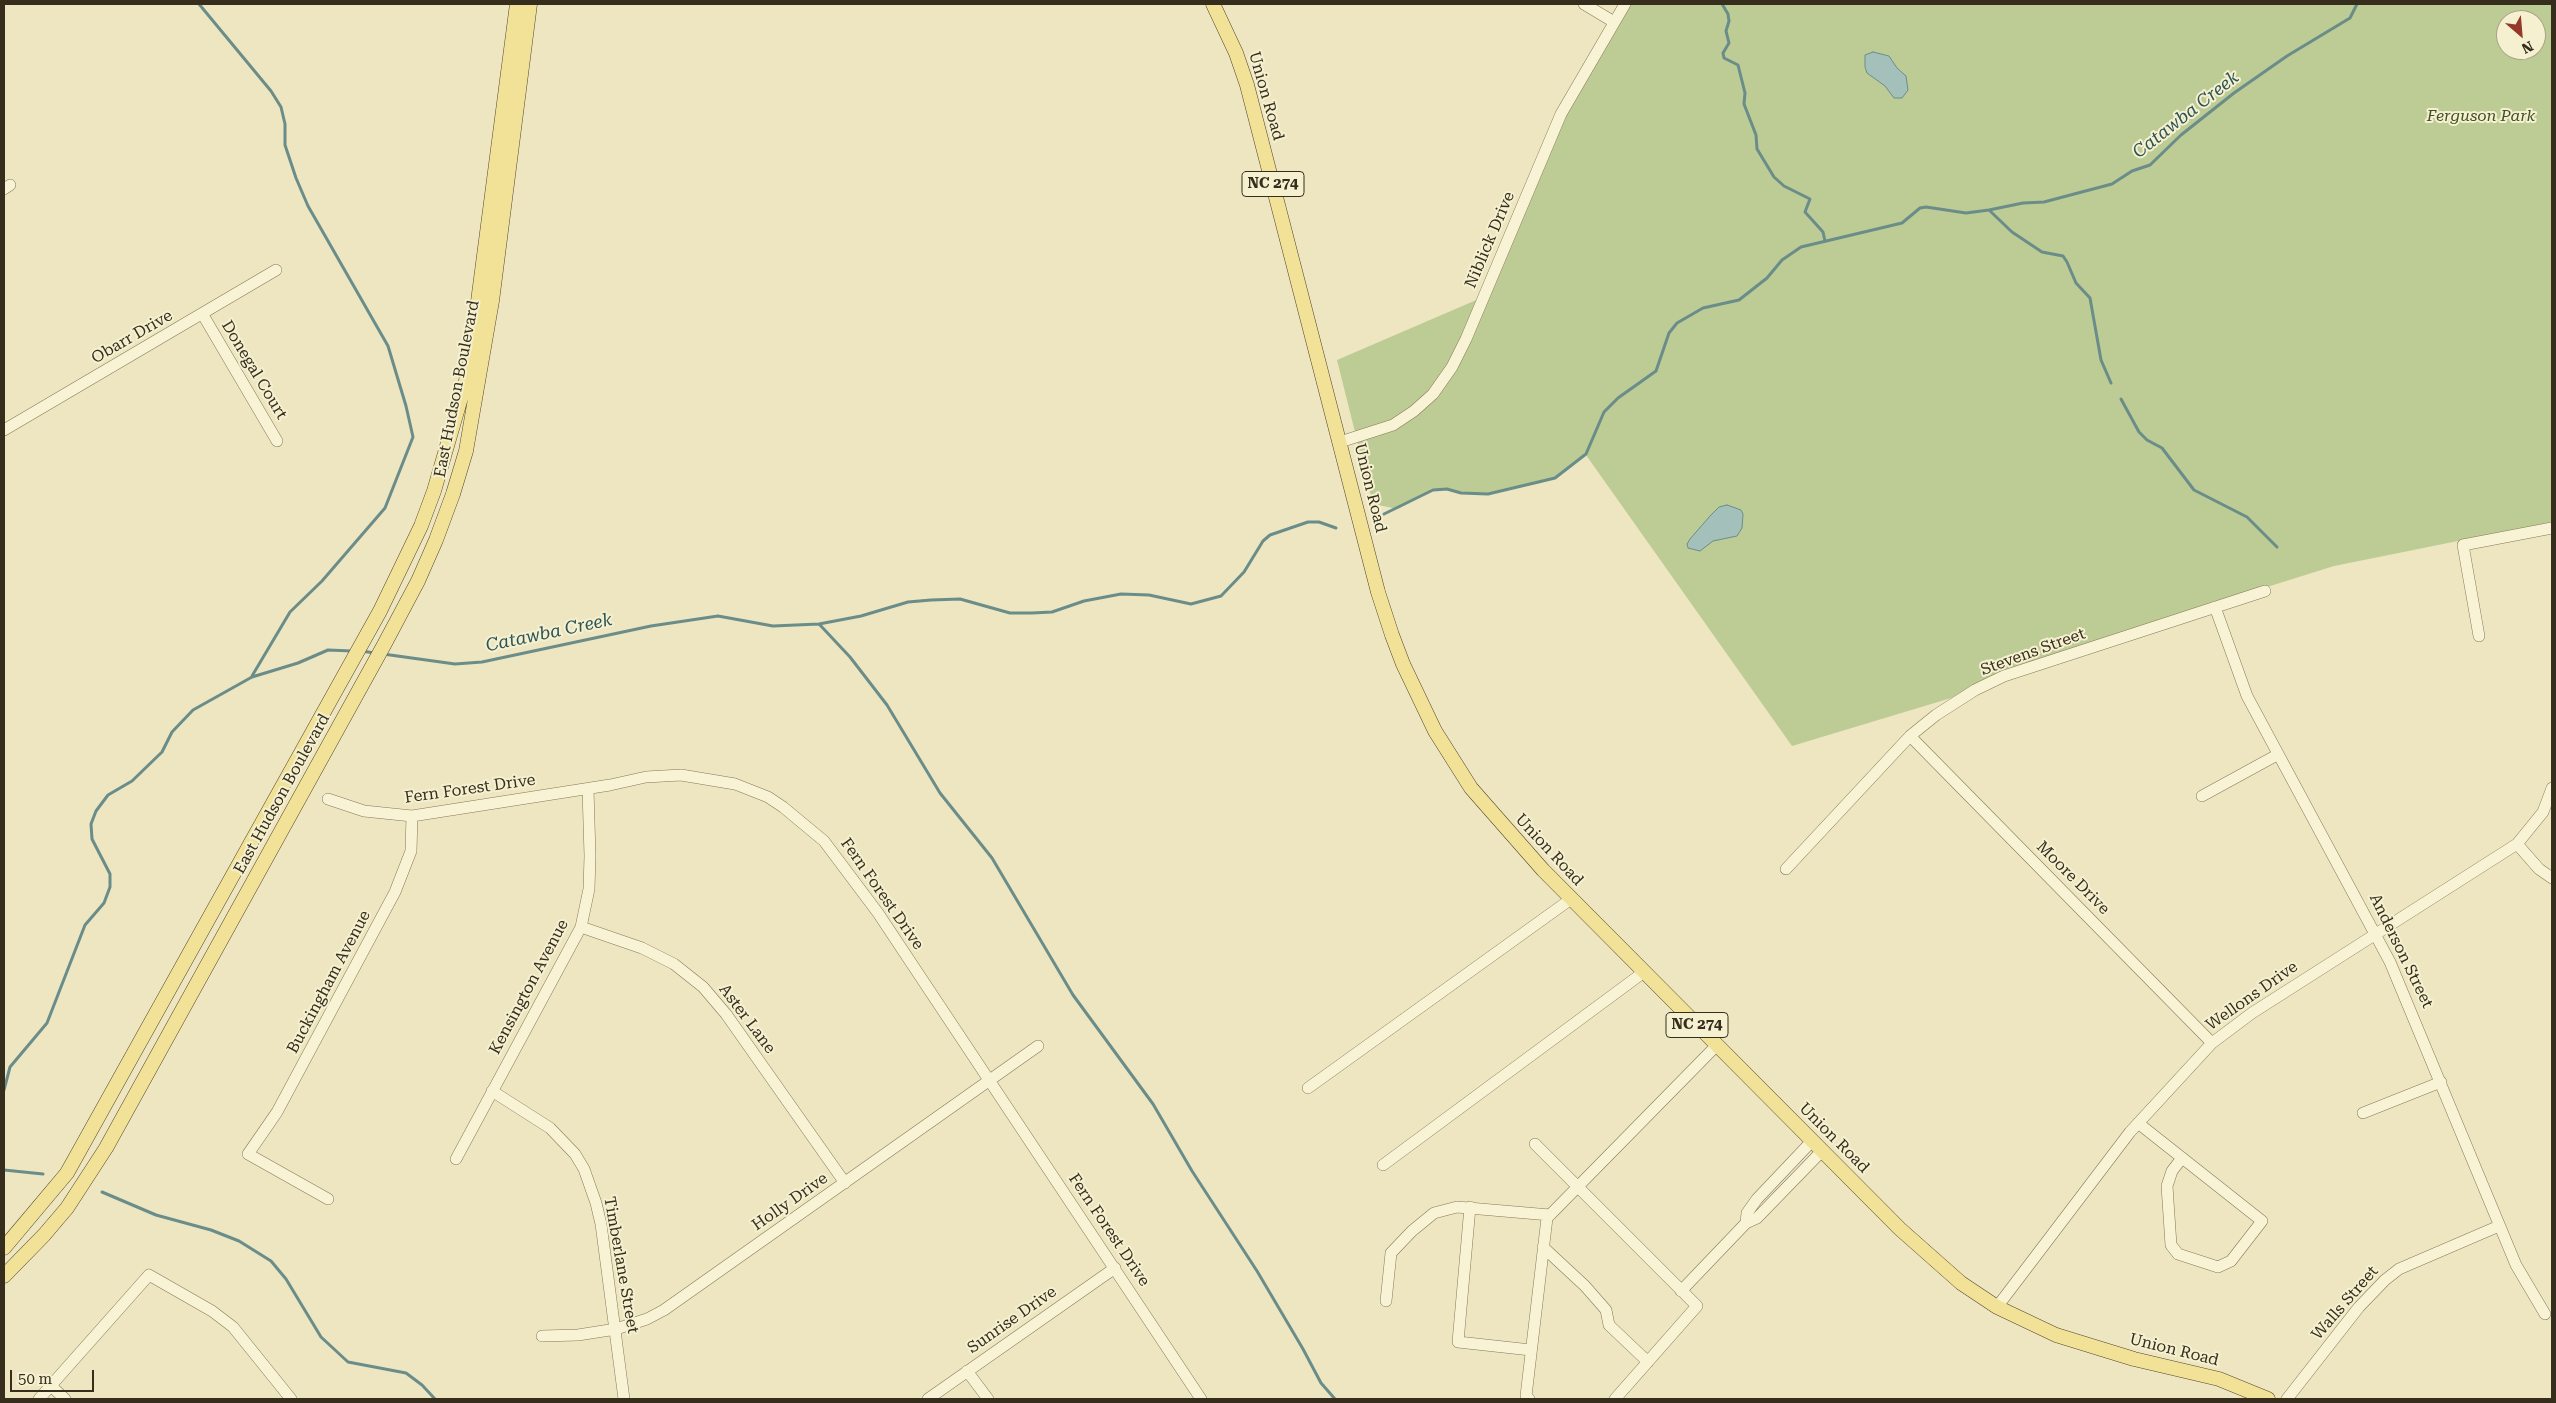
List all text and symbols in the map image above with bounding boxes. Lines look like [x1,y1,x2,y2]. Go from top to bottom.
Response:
north arrow [2496,10,2546,60]
text: N [2519,38,2536,57]
street label: Union Road [1244,49,1288,143]
water label: Catawba Creek [2129,67,2243,163]
park label: Ferguson Park [2427,106,2535,126]
road number: NC 274 [1242,172,1304,196]
street label: Niblick Drive [1461,189,1519,291]
street label: East Hudson Boulevard [430,299,484,479]
street label: Obarr Drive [88,306,176,368]
street label: Donegal Court [217,317,291,423]
street label: Union Road [1350,441,1390,535]
water label: Catawba Creek [484,609,614,657]
street label: Stevens Street [1978,624,2088,680]
street label: East Hudson Boulevard [230,711,334,877]
street label: Fern Forest Drive [403,770,537,808]
street label: Union Road [1511,810,1587,890]
street label: Fern Forest Drive [836,834,928,954]
street label: Moore Drive [2032,837,2114,919]
street label: Anderson Street [2365,891,2437,1011]
street label: Buckingham Avenue [283,907,375,1057]
street label: Kensington Avenue [485,916,573,1058]
street label: Wellons Drive [2202,957,2302,1035]
street label: Aster Lane [715,980,779,1058]
road number: NC 274 [1666,1012,1728,1038]
street label: Union Road [1795,1099,1873,1177]
street label: Holly Drive [748,1169,832,1235]
street label: Fern Forest Drive [1064,1170,1154,1290]
street label: Timberlane Street [600,1195,642,1335]
street label: Walls Street [2308,1262,2382,1344]
street label: Sunrise Drive [964,1282,1060,1358]
street label: Union Road [2127,1330,2221,1370]
scale bar [12,1360,96,1392]
text: 50 m [18,1370,52,1388]

